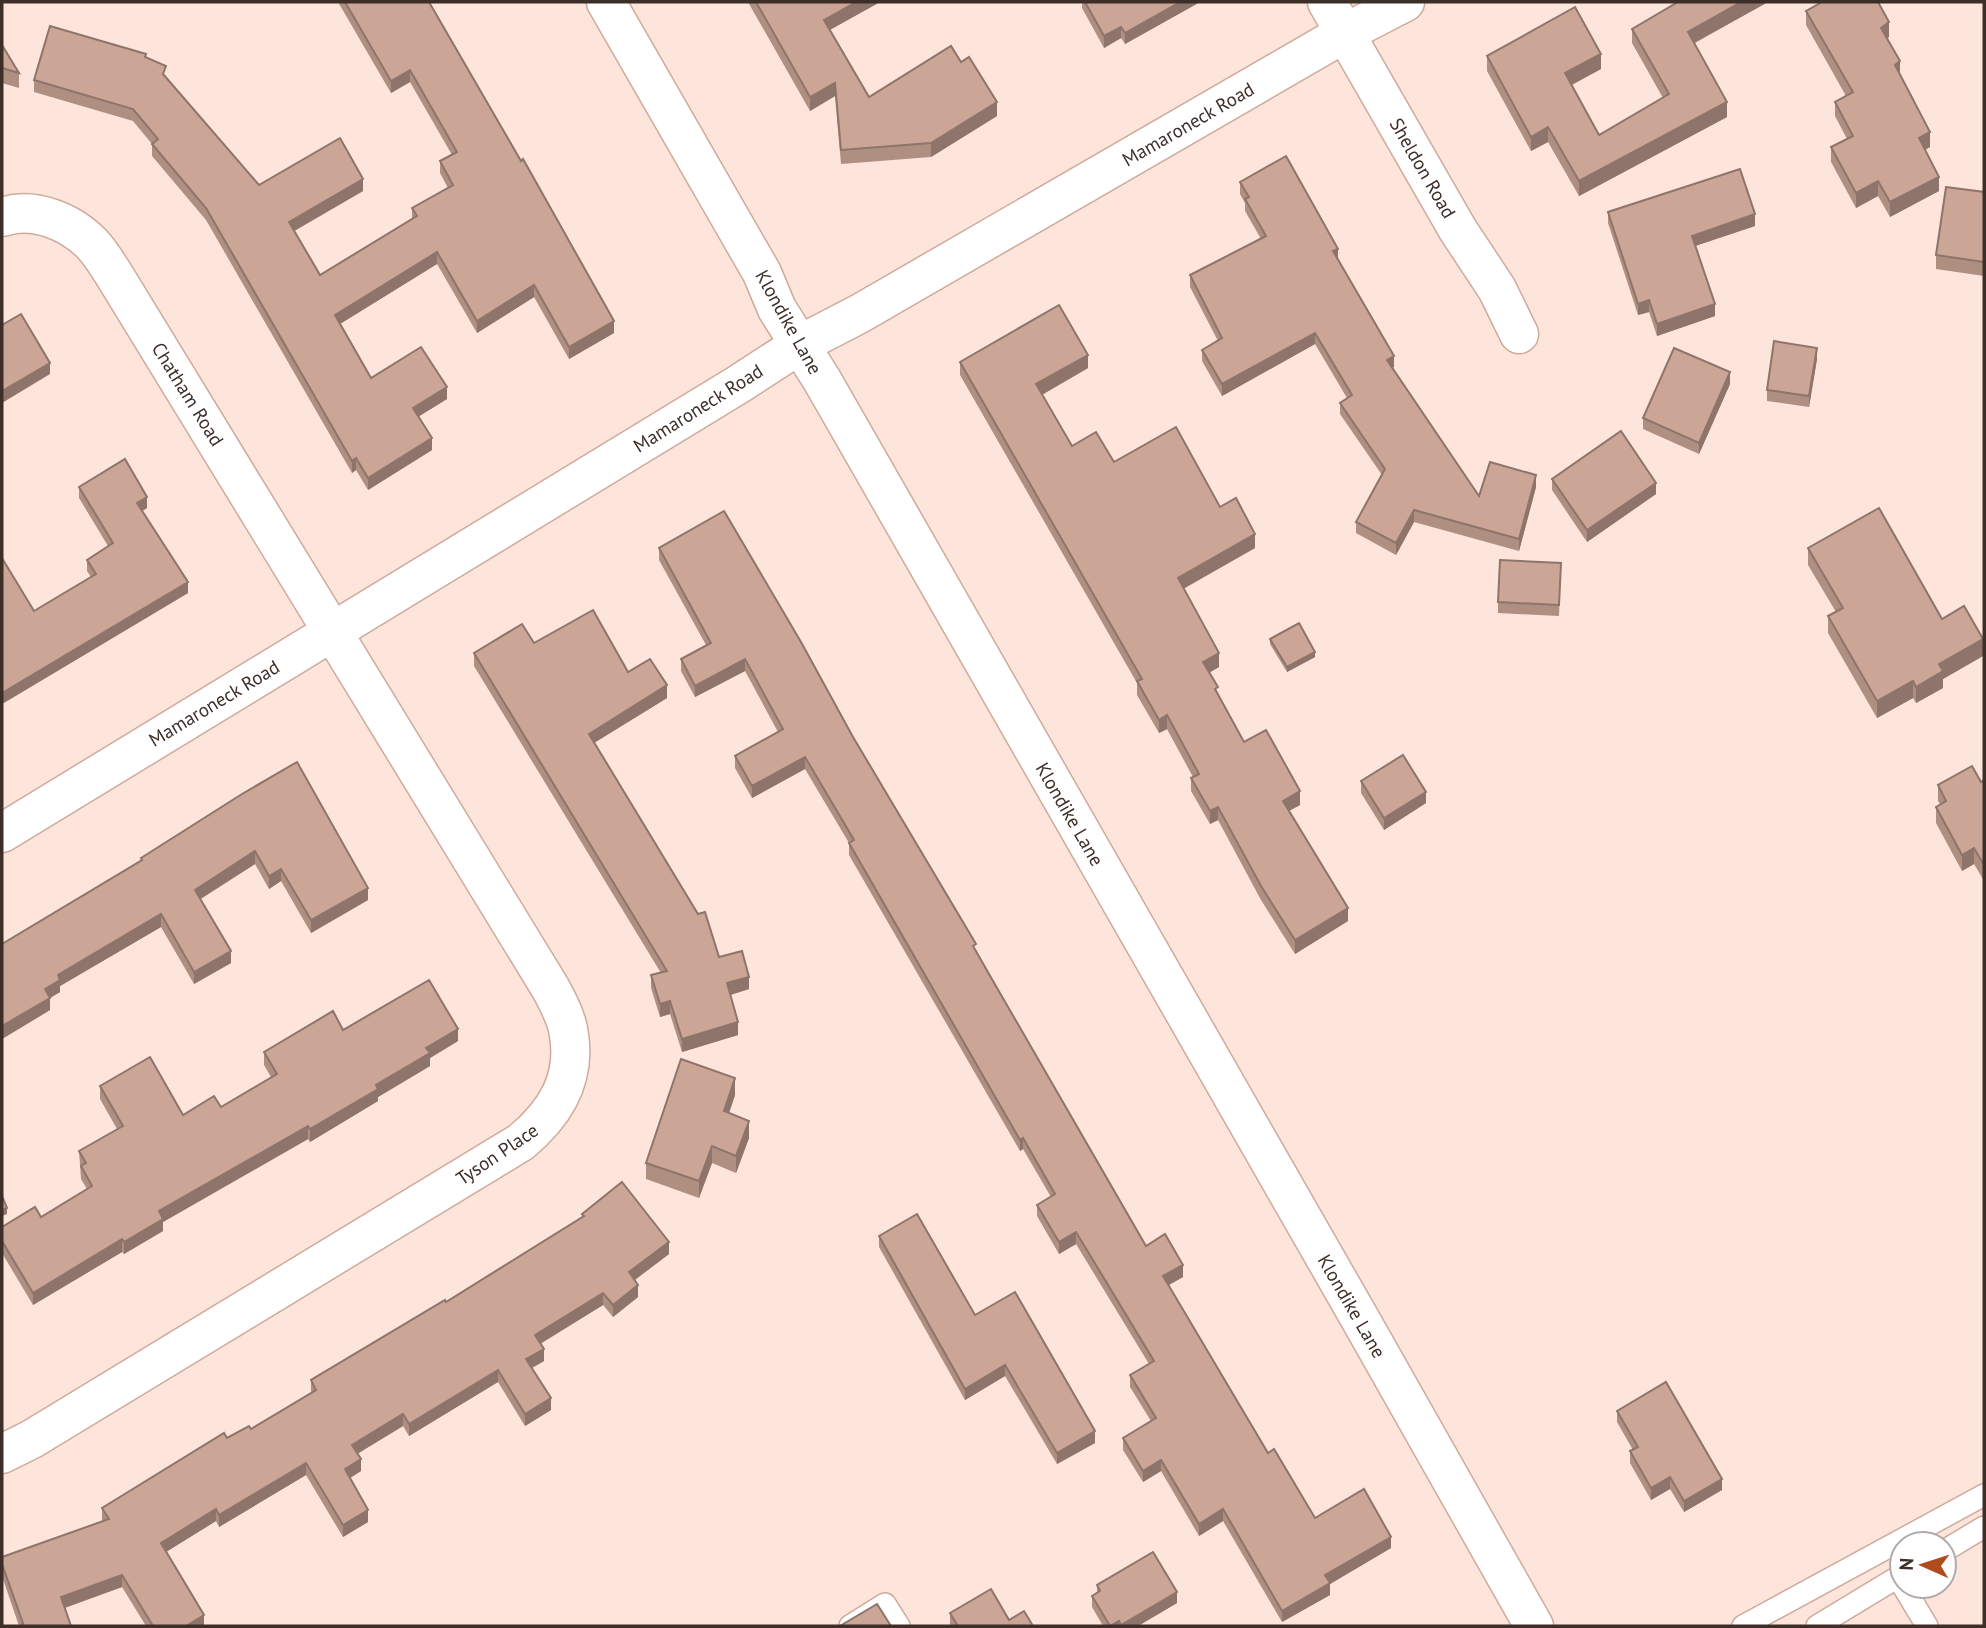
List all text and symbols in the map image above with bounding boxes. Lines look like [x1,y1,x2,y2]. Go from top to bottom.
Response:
street label: Mamaroneck Road [1118,77,1258,171]
street label: Sheldon Road [1385,114,1461,222]
street label: Klondike Lane [750,266,828,378]
street label: Chatham Road [147,338,229,450]
street label: Mamaroneck Road [629,359,767,457]
street label: Mamaroneck Road [144,655,284,751]
street label: Klondike Lane [1031,758,1109,870]
street label: Tyson Place [451,1118,543,1190]
street label: Klondike Lane [1313,1250,1391,1362]
north arrow [1888,1530,1958,1600]
text: N [1894,1557,1918,1571]

